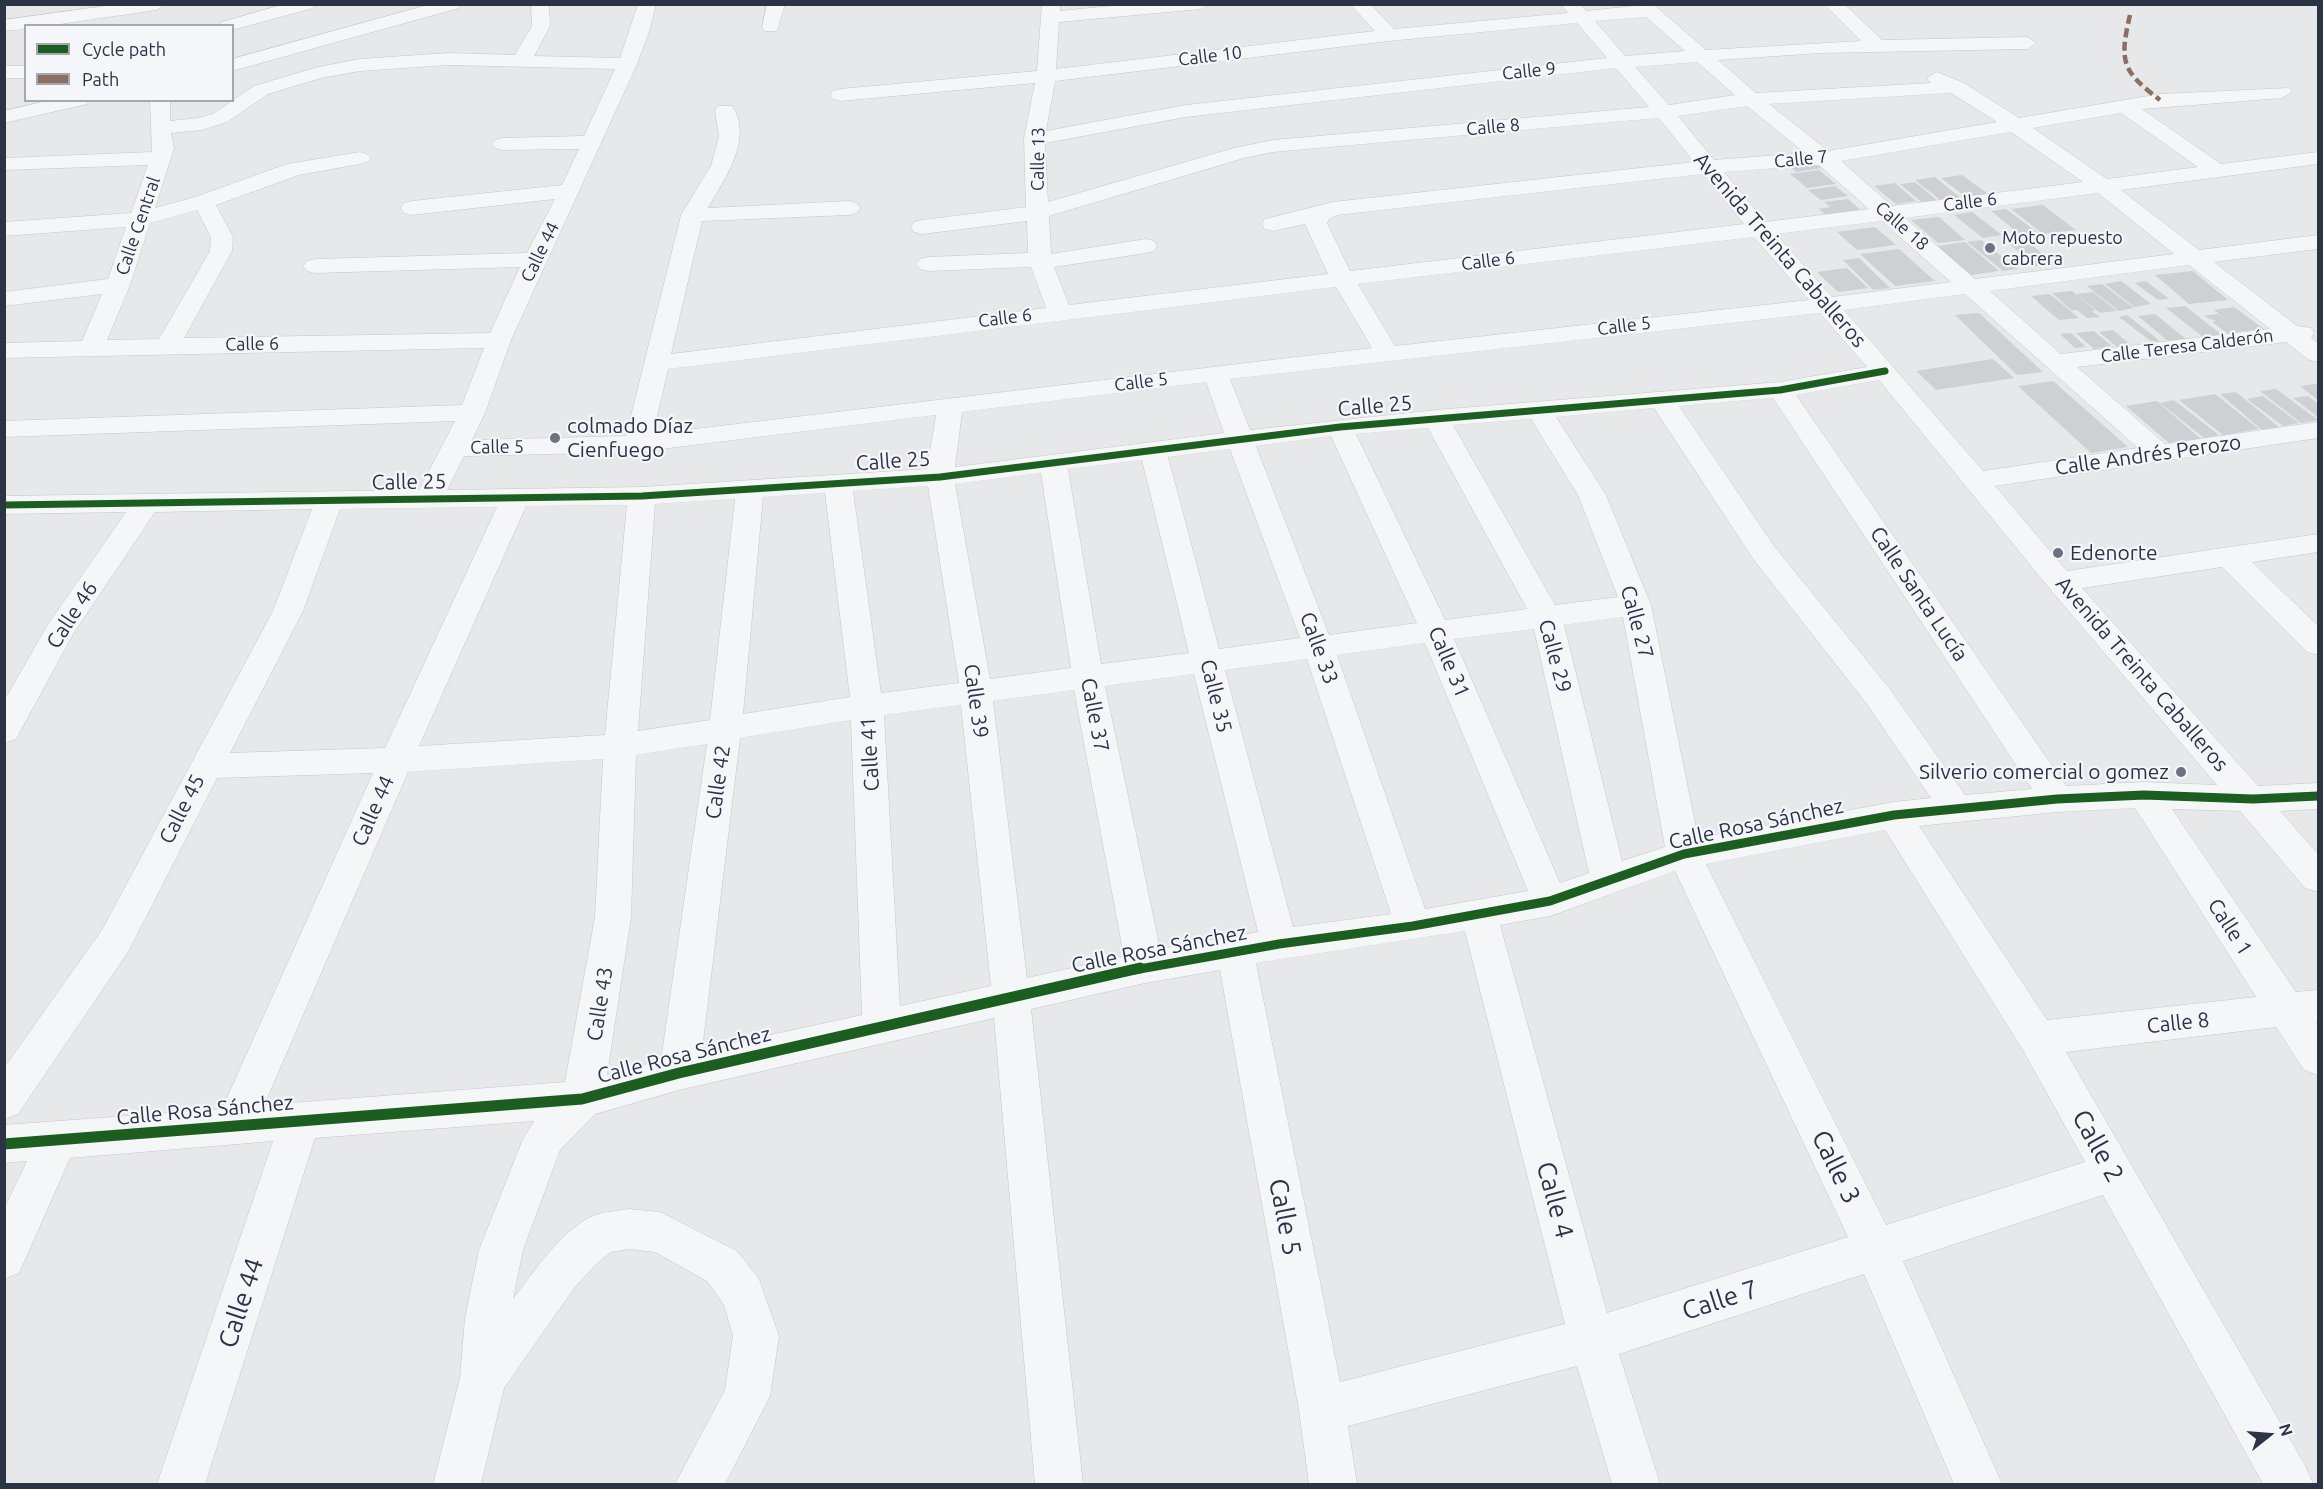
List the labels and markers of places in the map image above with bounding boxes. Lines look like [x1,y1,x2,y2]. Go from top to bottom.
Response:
place label: Moto repuesto cabrera [2002,227,2123,270]
marker: Moto repuesto cabrera [1983,241,1997,255]
place label: colmado Díaz Cienfuego [567,413,693,463]
marker: colmado Díaz Cienfuego [548,431,562,445]
place label: Edenorte [2070,540,2158,566]
marker: Edenorte [2051,546,2065,560]
place label: Silverio comercial o gomez [1919,759,2169,785]
marker: Silverio comercial o gomez [2174,765,2188,779]

